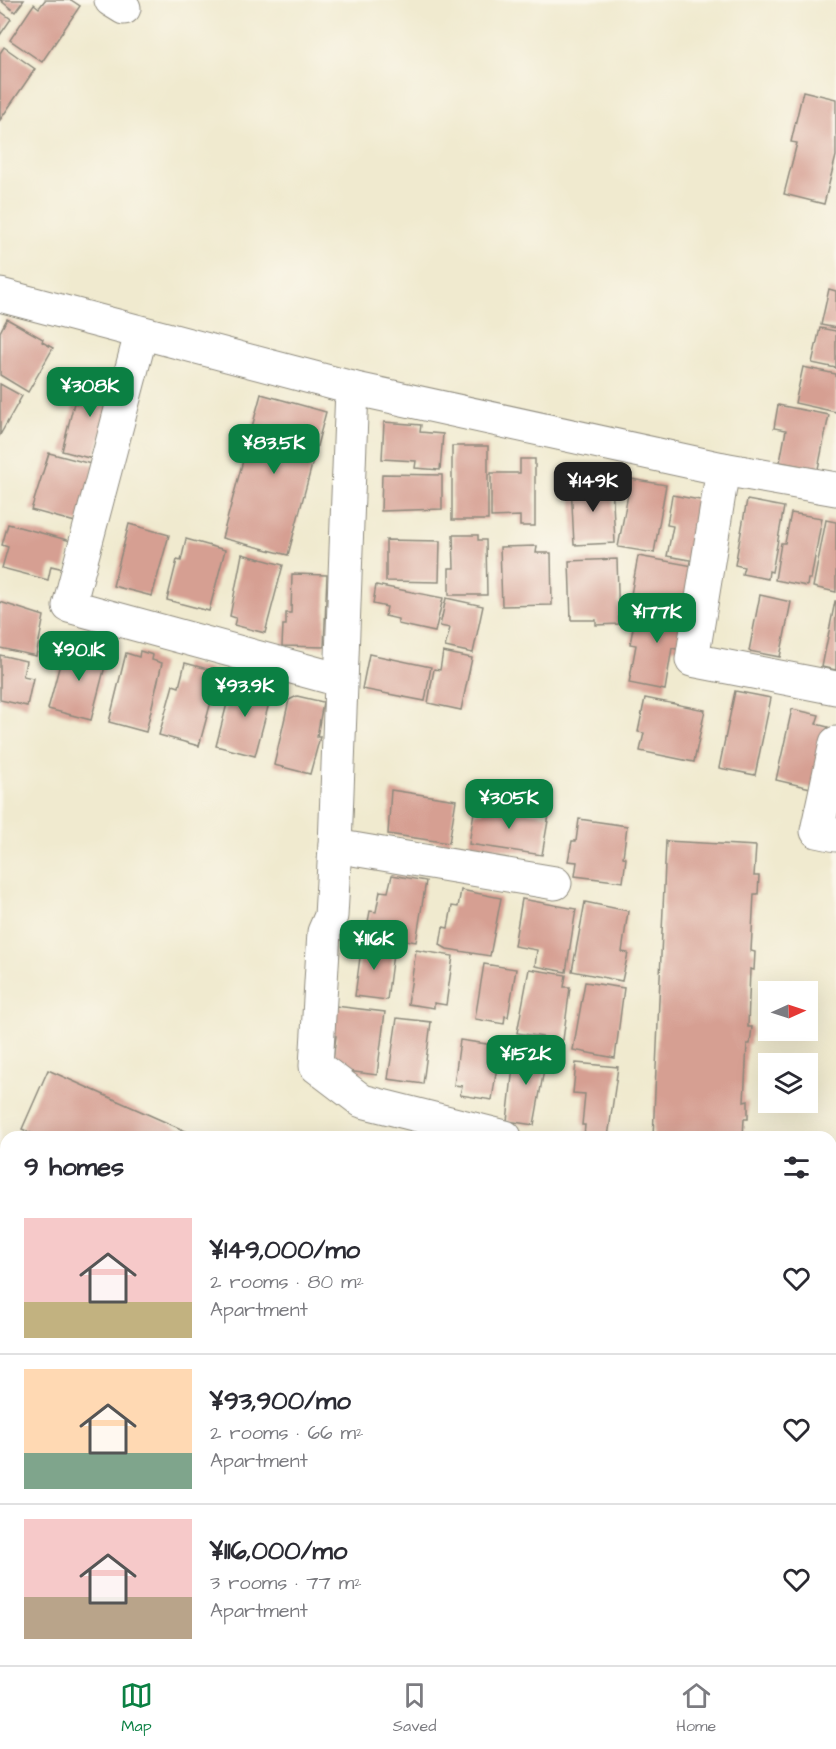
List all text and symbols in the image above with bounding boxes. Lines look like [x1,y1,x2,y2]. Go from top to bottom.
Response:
pin: ¥308K [48,367,132,418]
text: ¥308K [61,372,119,400]
pin: ¥83.5K [225,424,323,475]
text: ¥83.5K [243,429,305,457]
pin: ¥149K [551,462,635,513]
text: ¥149K [568,467,618,495]
pin: ¥177K [615,593,699,644]
text: ¥177K [632,598,682,626]
pin: ¥90.1K [30,631,128,682]
text: ¥90.1K [53,636,105,664]
pin: ¥93.9K [196,667,294,718]
text: ¥93.9K [216,672,274,700]
pin: ¥305K [467,779,551,830]
text: ¥305K [479,784,539,812]
pin: ¥116K [332,920,416,971]
text: ¥116K [354,925,394,953]
north arrow [758,981,818,1041]
map controls [758,981,818,1113]
pin: ¥152K [484,1035,568,1086]
text: ¥152K [501,1040,551,1068]
button: layers [758,1053,818,1113]
text: 9 homes [24,1149,124,1185]
icon: filters [780,1151,813,1184]
text: ¥149,000/mo [210,1232,360,1268]
icon: home [72,1242,144,1314]
icon: heart [780,1262,813,1295]
text: 2 rooms · 80 m² [210,1268,364,1296]
text: Apartment [210,1296,308,1324]
text: ¥93,900/mo [210,1383,351,1419]
icon: home [72,1393,144,1465]
icon: heart [780,1413,813,1446]
text: 2 rooms · 66 m² [210,1419,364,1447]
text: Apartment [210,1447,308,1475]
text: ¥116,000/mo [210,1533,347,1569]
icon: home [72,1543,144,1615]
icon: heart [780,1563,813,1596]
text: 3 rooms · 77 m² [210,1569,362,1597]
text: Apartment [210,1597,308,1625]
tab: Map [120,1679,153,1737]
tab: Saved [393,1679,436,1737]
tab: Home [676,1679,716,1737]

